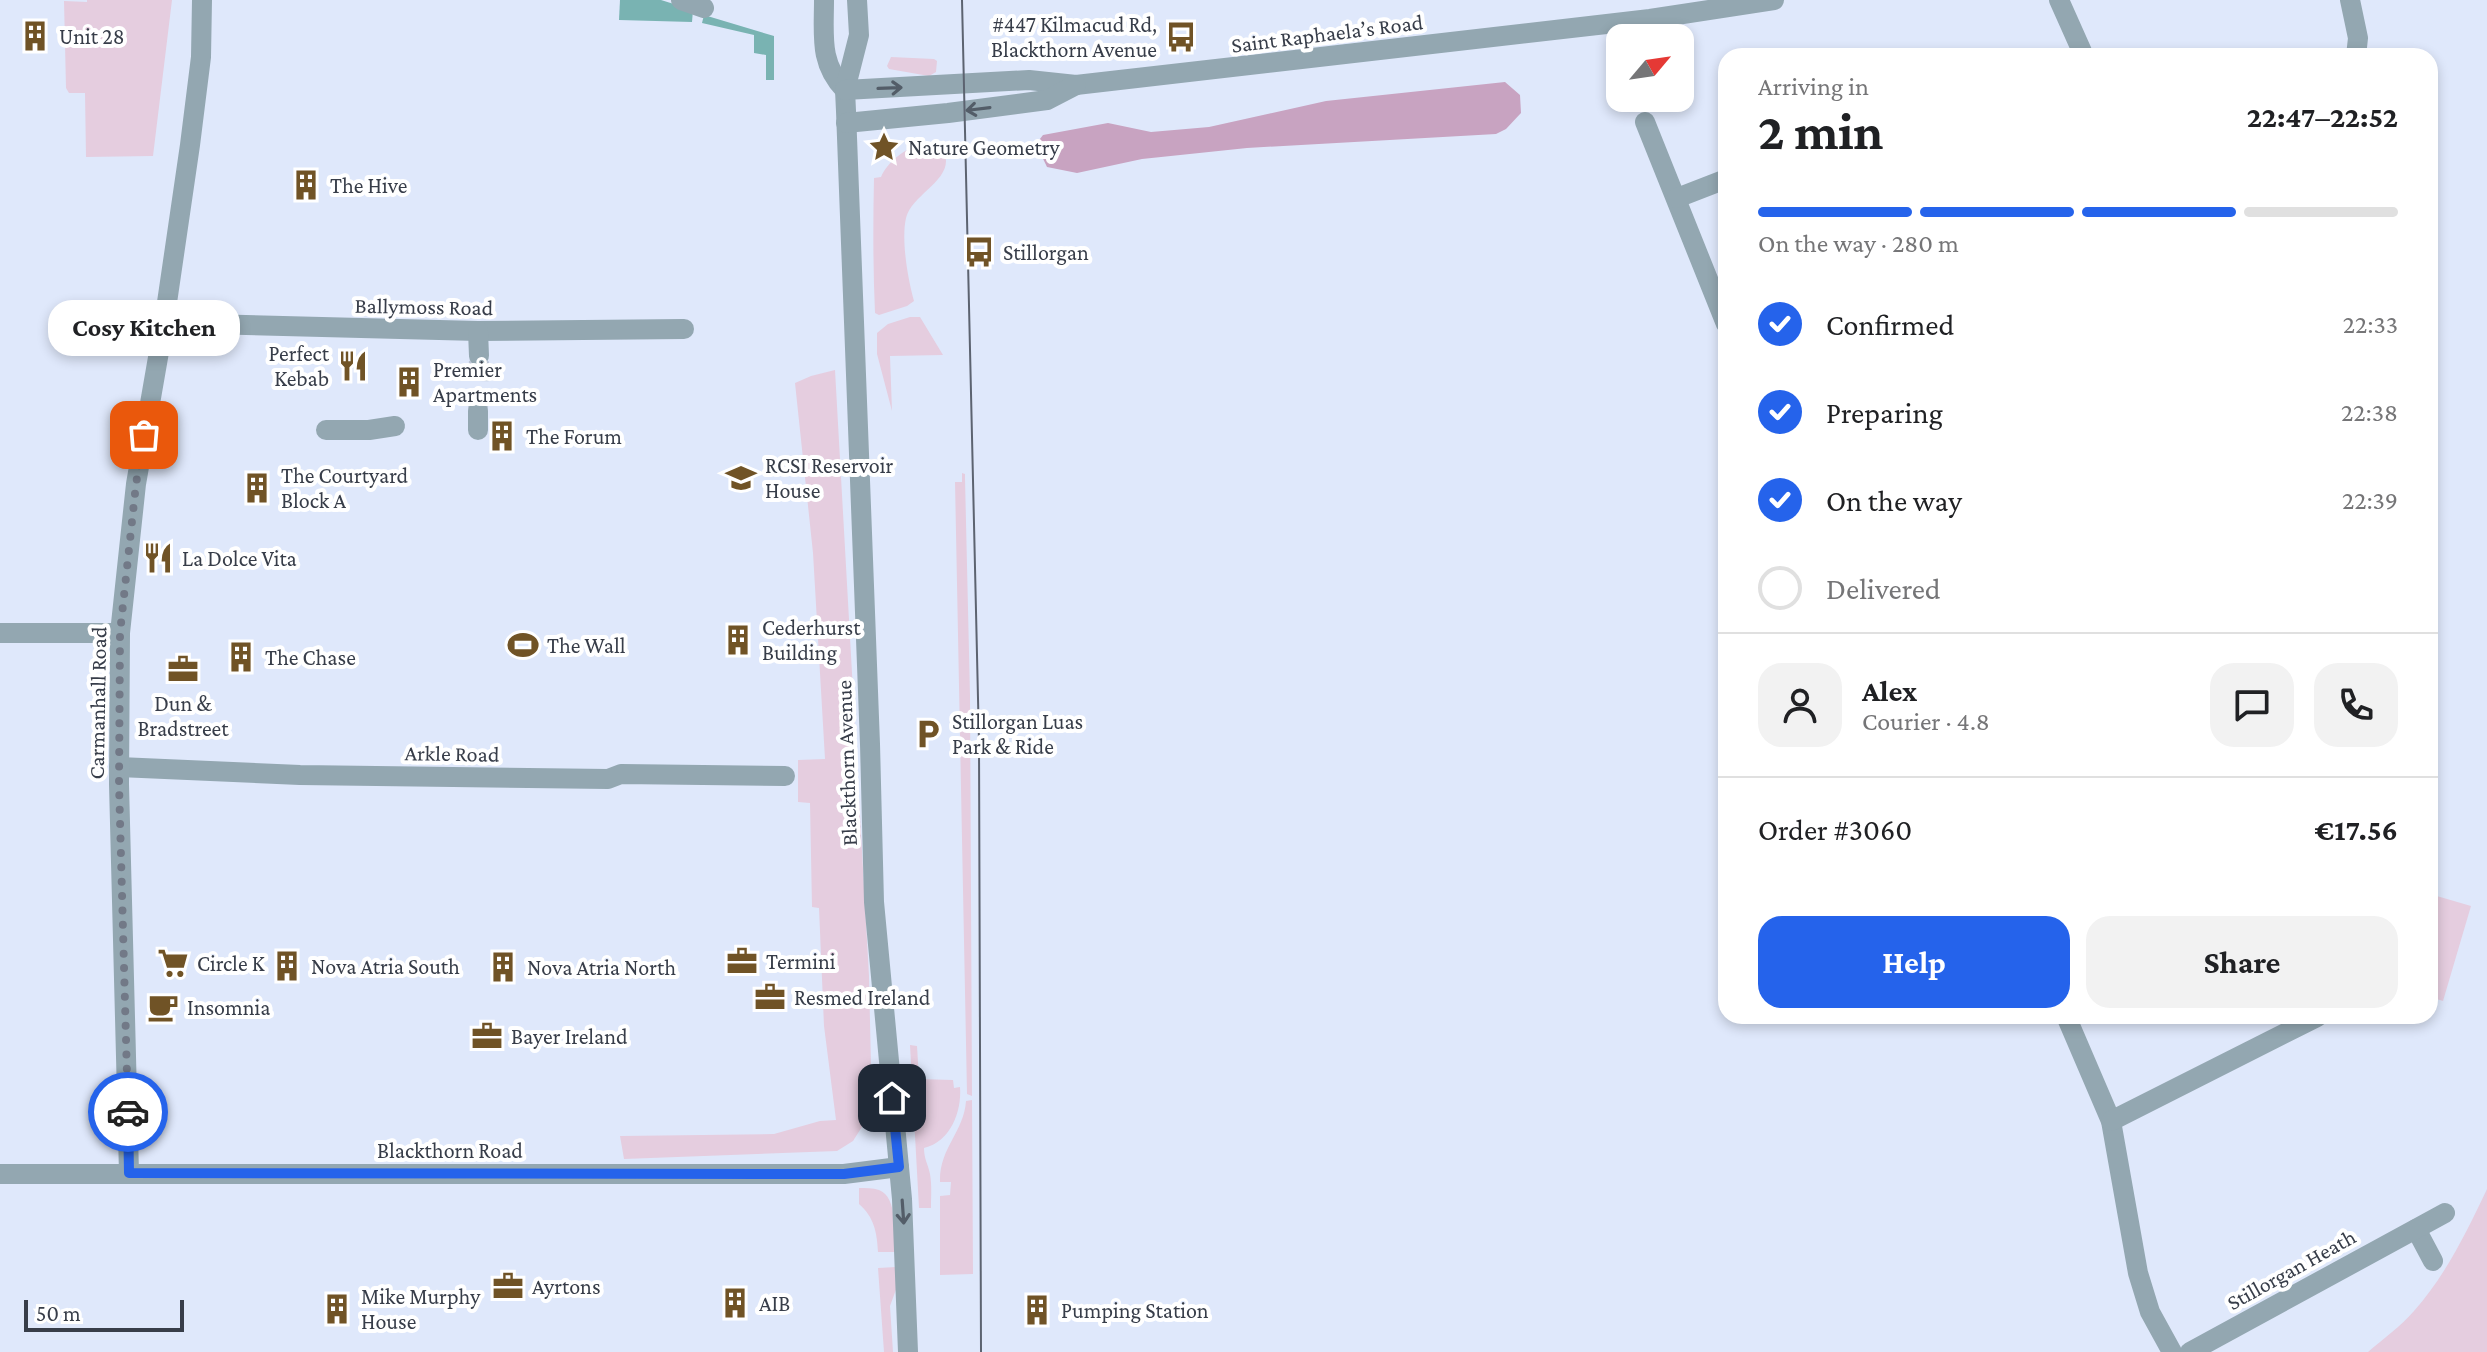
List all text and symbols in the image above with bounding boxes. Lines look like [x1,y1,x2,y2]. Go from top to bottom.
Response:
street label: Saint Raphaela’s Road [1230,9,1425,58]
place label: #447 Kilmacud Rd, Blackthorn Avenue [991,12,1157,62]
building icon: Unit 28 [18,19,52,53]
bus stop icon: #447 Kilmacud Rd, Blackthorn Avenue [1164,20,1198,54]
place label: Unit 28 [59,24,125,49]
north arrow [1606,24,1694,112]
map controls [1606,24,1694,112]
text: Arriving in [1758,72,1869,101]
one-way arrow [876,81,903,96]
text: 22:47–22:52 [2247,100,2398,133]
one-way arrow [965,102,991,117]
text: 2 min [1758,102,1883,160]
place icon: Nature Geometry [867,130,901,164]
place label: Nature Geometry [908,135,1061,160]
building icon: The Hive [289,168,323,202]
place label: The Hive [330,173,407,198]
text: On the way · 280 m [1758,229,1959,258]
bus stop icon: Stillorgan [962,235,996,269]
place label: Stillorgan [1003,240,1089,265]
street label: Ballymoss Road [355,293,494,320]
callout: Cosy Kitchen [48,299,240,355]
icon: check [1758,302,1802,346]
text: Confirmed [1826,308,1954,341]
text: 22:33 [2343,310,2398,339]
text: Cosy Kitchen [72,313,216,342]
place label: Perfect Kebab [268,341,330,391]
restaurant icon: Perfect Kebab [336,349,370,383]
place label: Premier Apartments [433,357,537,407]
building icon: Premier Apartments [392,365,426,399]
icon: check [1758,390,1802,434]
text: Preparing [1826,396,1943,429]
text: 22:38 [2341,398,2398,427]
pin [110,401,178,469]
icon: bag [122,413,166,457]
building icon: The Forum [485,419,519,453]
place label: The Forum [526,424,622,449]
place label: RCSI Reservoir House [765,453,893,503]
school or university icon: RCSI Reservoir House [724,461,758,495]
place label: The Courtyard Block A [281,463,409,513]
building icon: The Courtyard Block A [240,471,274,505]
icon: check [1758,478,1802,522]
text: On the way [1826,484,1962,517]
text: 22:39 [2342,486,2398,515]
restaurant icon: La Dolce Vita [141,541,175,575]
place label: La Dolce Vita [182,546,297,571]
text: Delivered [1826,572,1941,605]
place label: Cederhurst Building [762,615,861,665]
building icon: Cederhurst Building [721,623,755,657]
street label: Carmanhall Road [84,626,111,780]
sports icon: The Wall [506,628,540,662]
place label: The Wall [547,633,626,658]
building icon: The Chase [224,640,258,674]
place label: The Chase [265,645,356,670]
office icon: Dun & Bradstreet [166,652,200,686]
button: person [1758,663,1842,747]
button: chat [2210,663,2294,747]
button: phone [2314,663,2398,747]
text: Alex [1862,674,1917,707]
street label: Blackthorn Avenue [831,680,862,846]
place label: Dun & Bradstreet [137,691,229,741]
text: Courier · 4.8 [1862,707,1990,736]
place label: Stillorgan Luas Park & Ride [952,709,1083,759]
parking icon: Stillorgan Luas Park & Ride [911,717,945,751]
street label: Arkle Road [404,740,500,767]
text: Order #3060 [1758,813,1912,846]
text: €17.56 [2315,813,2398,846]
button: Help [1758,916,2070,1008]
button: Share [2086,916,2398,1008]
office icon: Termini [725,944,759,978]
supermarket icon: Circle K [156,946,190,980]
building icon: Nova Atria South [270,949,304,983]
place label: Termini [766,949,836,974]
building icon: Nova Atria North [486,950,520,984]
place label: Circle K [197,951,265,976]
place label: Nova Atria South [311,954,460,979]
place label: Nova Atria North [527,955,676,980]
office icon: Resmed Ireland [753,980,787,1014]
place label: Resmed Ireland [794,985,931,1010]
cafe icon: Insomnia [146,990,180,1024]
place label: Insomnia [187,995,270,1020]
office icon: Bayer Ireland [470,1019,504,1053]
place label: Bayer Ireland [511,1024,628,1049]
pin [858,1064,926,1132]
courier [88,1072,168,1152]
icon: home [870,1076,914,1120]
icon: car [106,1090,150,1134]
street label: Blackthorn Road [377,1138,523,1163]
one-way arrow [896,1198,911,1225]
street label: Stillorgan Heath [2223,1224,2360,1315]
office icon: Ayrtons [491,1269,525,1303]
place label: Ayrtons [532,1274,601,1299]
place label: Mike Murphy House [361,1284,481,1334]
building icon: AIB [718,1286,752,1320]
place label: AIB [759,1291,790,1316]
building icon: Mike Murphy House [320,1292,354,1326]
building icon: Pumping Station [1020,1293,1054,1327]
scale bar [24,1296,184,1332]
place label: Pumping Station [1061,1298,1209,1323]
text: 50 m [36,1301,81,1326]

